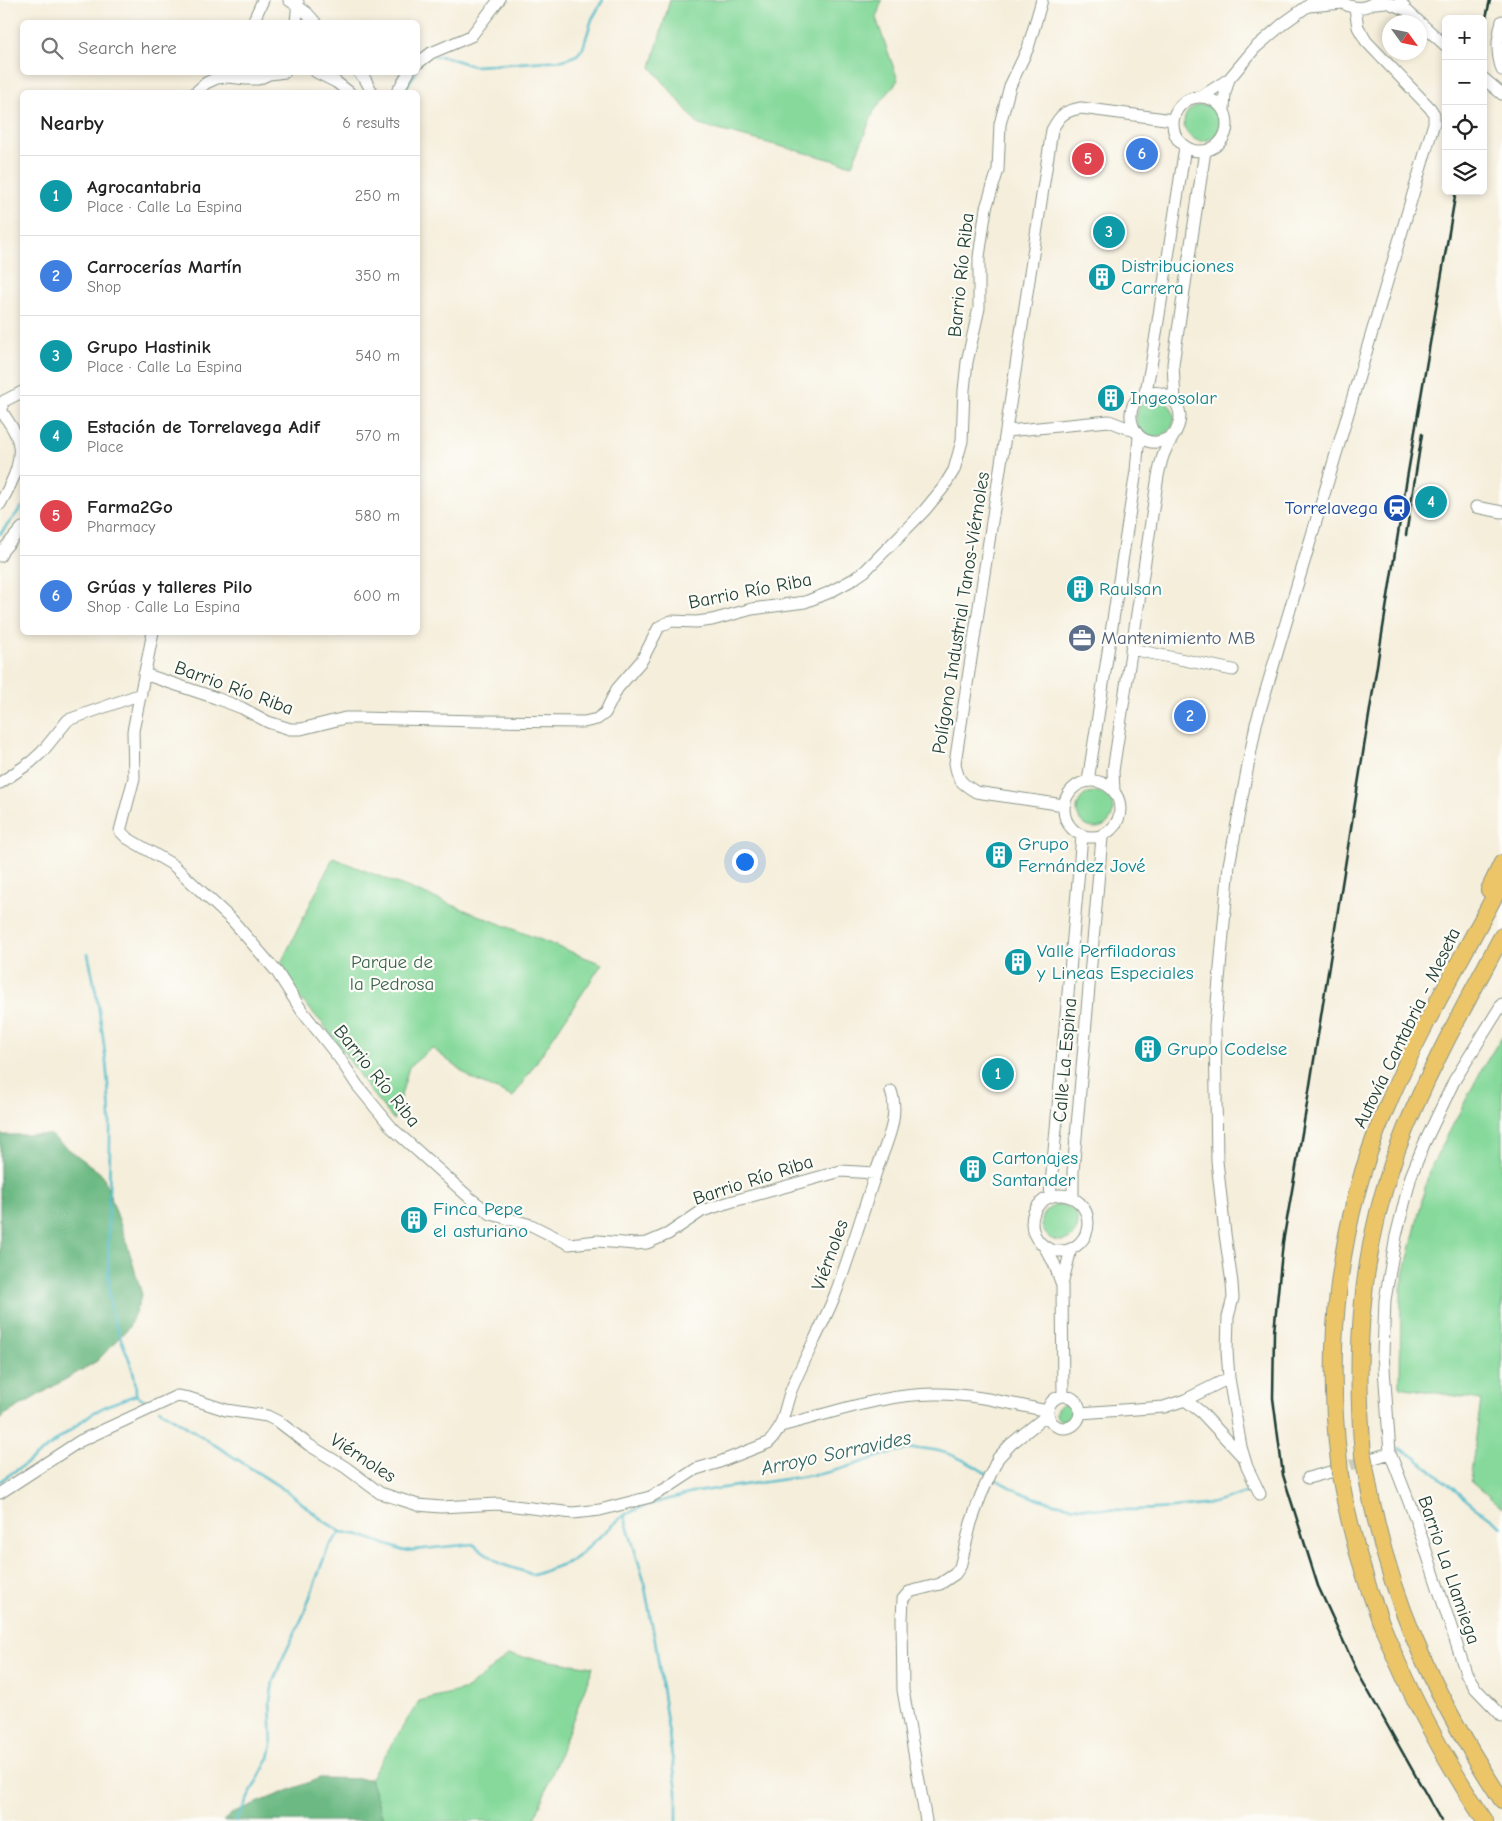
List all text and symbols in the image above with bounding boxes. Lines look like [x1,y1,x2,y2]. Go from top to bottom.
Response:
north arrow [1382,15,1427,60]
map controls [1442,15,1487,195]
button: + [1442,15,1487,60]
search box [20,20,420,75]
icon: search [38,34,66,62]
text: Search here [78,37,177,59]
button: − [1442,60,1487,105]
button: locate [1442,105,1487,150]
text: Nearby [40,111,104,135]
text: 6 results [342,114,400,132]
pin: 6 [1126,135,1158,173]
pin: 5 [1072,140,1104,178]
button: layers [1442,150,1487,195]
text: Agrocantabria [87,176,201,198]
text: 1 [53,187,59,205]
text: 250 m [355,187,400,205]
text: Place · Calle La Espina [87,198,242,216]
street label: Barrio Río Riba [944,212,978,338]
pin: 3 [1093,213,1125,251]
place label: Distribuciones Carrera [1121,255,1234,299]
text: Carrocerías Martín [87,256,242,278]
building icon: Distribuciones Carrera [1087,262,1117,292]
text: 2 [52,267,60,285]
text: 350 m [355,267,400,285]
text: Shop [87,278,121,296]
text: Grupo Hastinik [87,336,211,358]
text: 3 [52,347,60,365]
text: 540 m [355,347,400,365]
text: Place · Calle La Espina [87,358,242,376]
building icon: Ingeosolar [1096,383,1126,413]
place label: Ingeosolar [1130,387,1217,409]
text: Estación de Torrelavega Adif [87,416,320,438]
text: 4 [52,427,60,445]
text: 570 m [355,427,400,445]
text: Place [87,438,123,456]
street label: Polígono Industrial Tanos-Viérnoles [928,470,994,756]
pin: 4 [1415,483,1447,521]
station icon: Torrelavega [1382,493,1412,523]
text: Farma2Go [87,496,173,518]
place label: Torrelavega [1285,497,1378,519]
text: 5 [52,507,60,525]
text: 580 m [355,507,400,525]
text: Pharmacy [87,518,156,536]
street label: Barrio Río Riba [687,568,813,614]
building icon: Raulsan [1065,574,1095,604]
text: Grúas y talleres Pilo [87,576,252,598]
place label: Raulsan [1099,578,1162,600]
text: 6 [52,587,60,605]
text: 600 m [353,587,400,605]
text: Shop · Calle La Espina [87,598,240,616]
office icon: Mantenimiento MB [1067,623,1097,653]
place label: Mantenimiento MB [1101,627,1256,649]
street label: Barrio Río Riba [171,656,297,720]
pin: 2 [1174,697,1206,735]
place label: Grupo Fernández Jové [1018,833,1146,877]
building icon: Grupo Fernández Jové [984,840,1014,870]
your location [732,849,758,875]
street label: Autovía Cantabria - Meseta [1349,924,1465,1132]
place label: Valle Perfiladoras y Lineas Especiales [1036,940,1194,984]
building icon: Valle Perfiladoras y Lineas Especiales [1003,947,1033,977]
park label: Parque de la Pedrosa [350,951,434,995]
street label: Calle La Espina [1049,997,1081,1123]
street label: Barrio Río Riba [329,1020,425,1132]
building icon: Grupo Codelse [1133,1034,1163,1064]
place label: Grupo Codelse [1167,1038,1287,1060]
pin: 1 [982,1055,1014,1093]
place label: Cartonajes Santander [992,1147,1078,1191]
street label: Barrio Río Riba [690,1150,816,1210]
building icon: Cartonajes Santander [958,1154,988,1184]
place label: Finca Pepe el asturiano [433,1198,528,1242]
building icon: Finca Pepe el asturiano [399,1205,429,1235]
street label: Viérnoles [807,1217,853,1293]
water label: Arroyo Sorravides [758,1426,914,1480]
street label: Viérnoles [326,1429,400,1487]
street label: Barrio La Llamiega [1413,1493,1485,1647]

